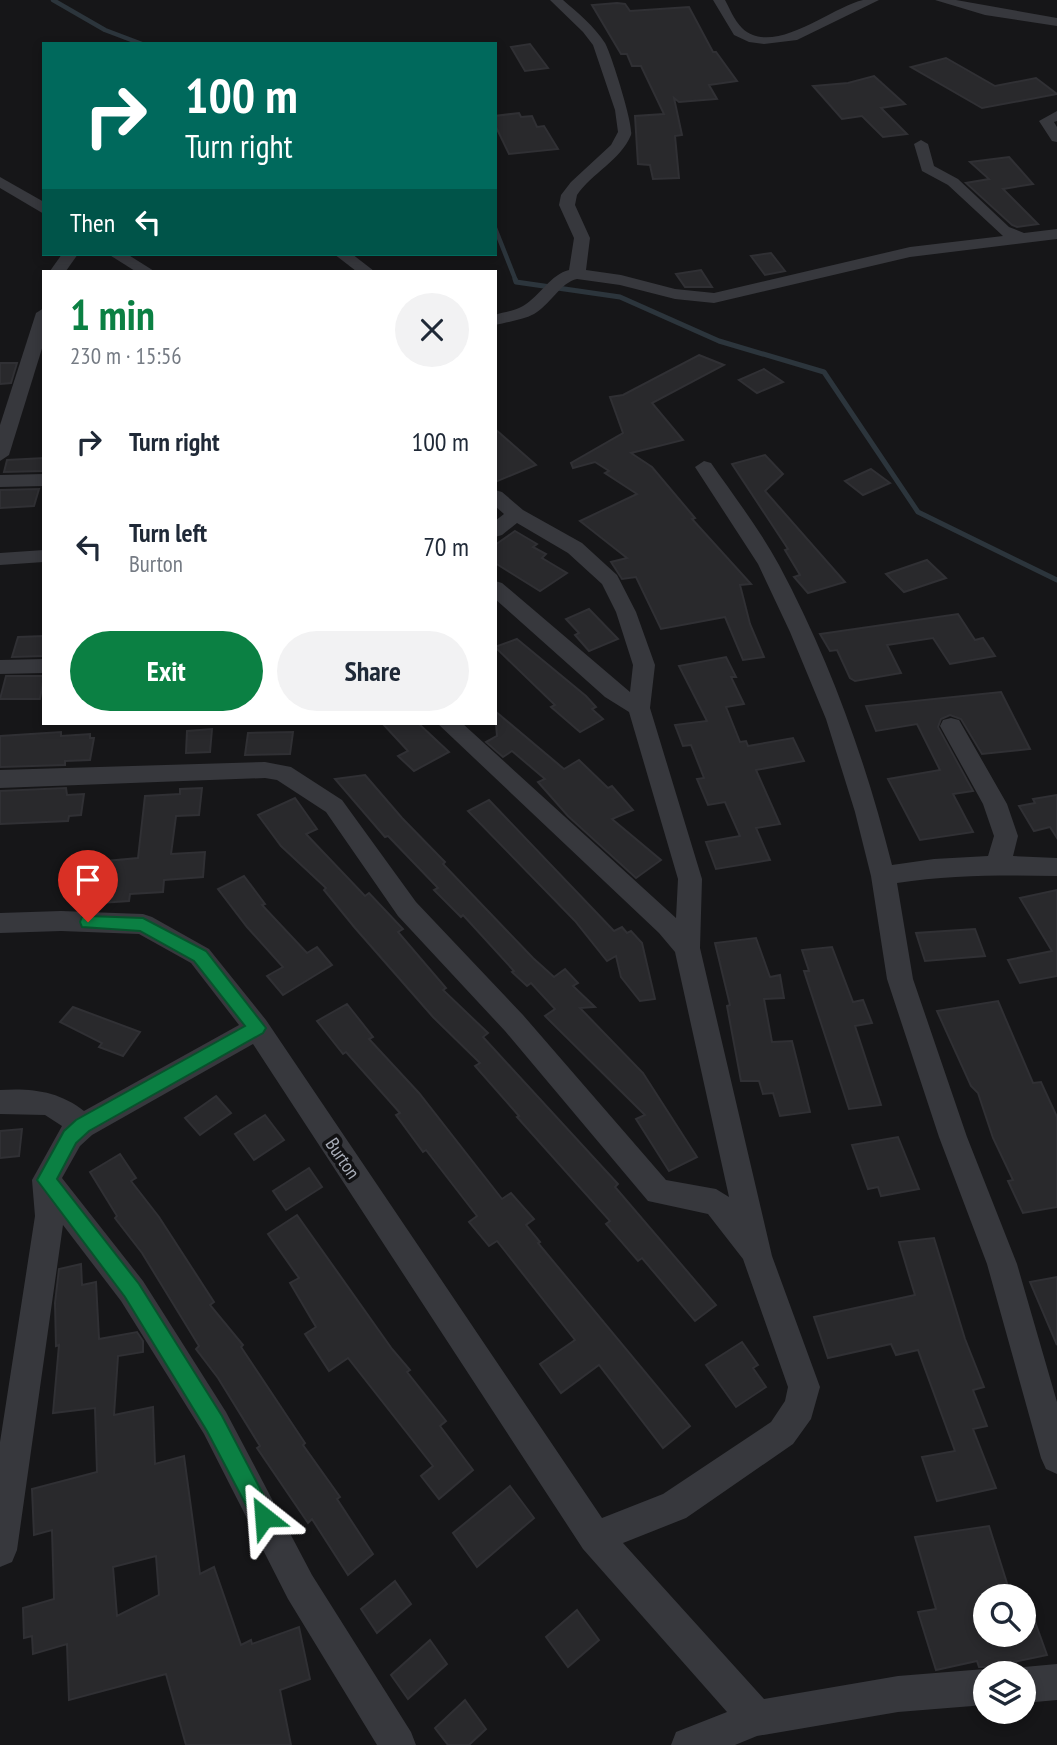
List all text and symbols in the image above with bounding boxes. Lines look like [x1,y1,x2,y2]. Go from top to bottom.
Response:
text: 100 m [185,63,298,127]
icon: right [70,70,161,161]
text: Turn right [185,125,293,167]
icon: left [129,203,167,241]
text: Then [70,206,115,239]
text: 1 min [70,287,155,342]
button: close [395,293,469,367]
text: 230 m · 15:56 [70,341,182,370]
icon: right [70,423,108,461]
text: Turn right [129,425,220,458]
text: 100 m [411,425,469,458]
text: Turn left [129,516,207,549]
icon: left [70,528,108,566]
text: 70 m [423,530,469,563]
text: Burton [129,549,183,578]
button: Exit [70,631,263,711]
button: Share [277,631,469,711]
pin [58,850,118,922]
icon: arrive [69,861,107,899]
street label: Burton [321,1133,365,1183]
position arrow [227,1480,301,1554]
map controls [973,1584,1036,1724]
button: search [973,1584,1036,1647]
button: layers [973,1661,1036,1724]

